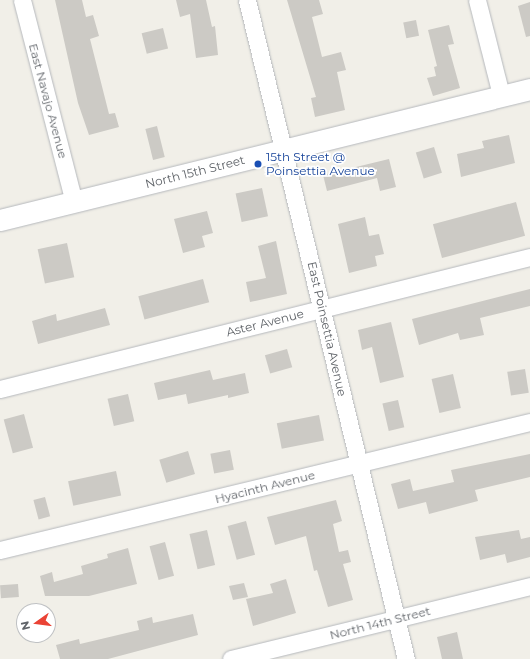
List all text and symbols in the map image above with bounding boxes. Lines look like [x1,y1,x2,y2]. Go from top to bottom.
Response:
street label: East Navajo Avenue [26,42,70,160]
place label: 15th Street @ Poinsettia Avenue [266,150,375,178]
street label: North 15th Street [144,153,246,191]
marker: 15th Street @ Poinsettia Avenue [253,159,263,169]
street label: East Poinsettia Avenue [305,260,349,398]
street label: Aster Avenue [225,306,305,340]
street label: Hyacinth Avenue [214,468,316,506]
north arrow [16,603,56,643]
street label: North 14th Street [328,604,432,642]
text: N [17,620,33,632]

